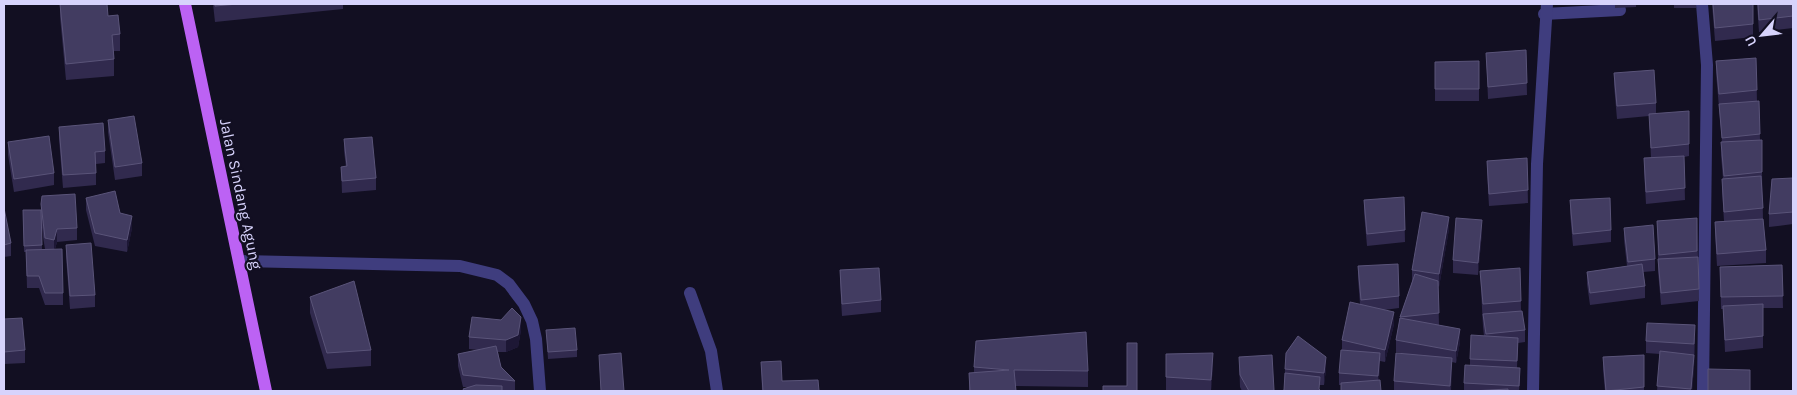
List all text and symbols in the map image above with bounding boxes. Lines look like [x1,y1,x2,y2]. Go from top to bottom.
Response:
north arrow [1737,10,1787,60]
text: U [1741,33,1761,49]
street label: Jalan Sindang Agung [216,117,266,271]

